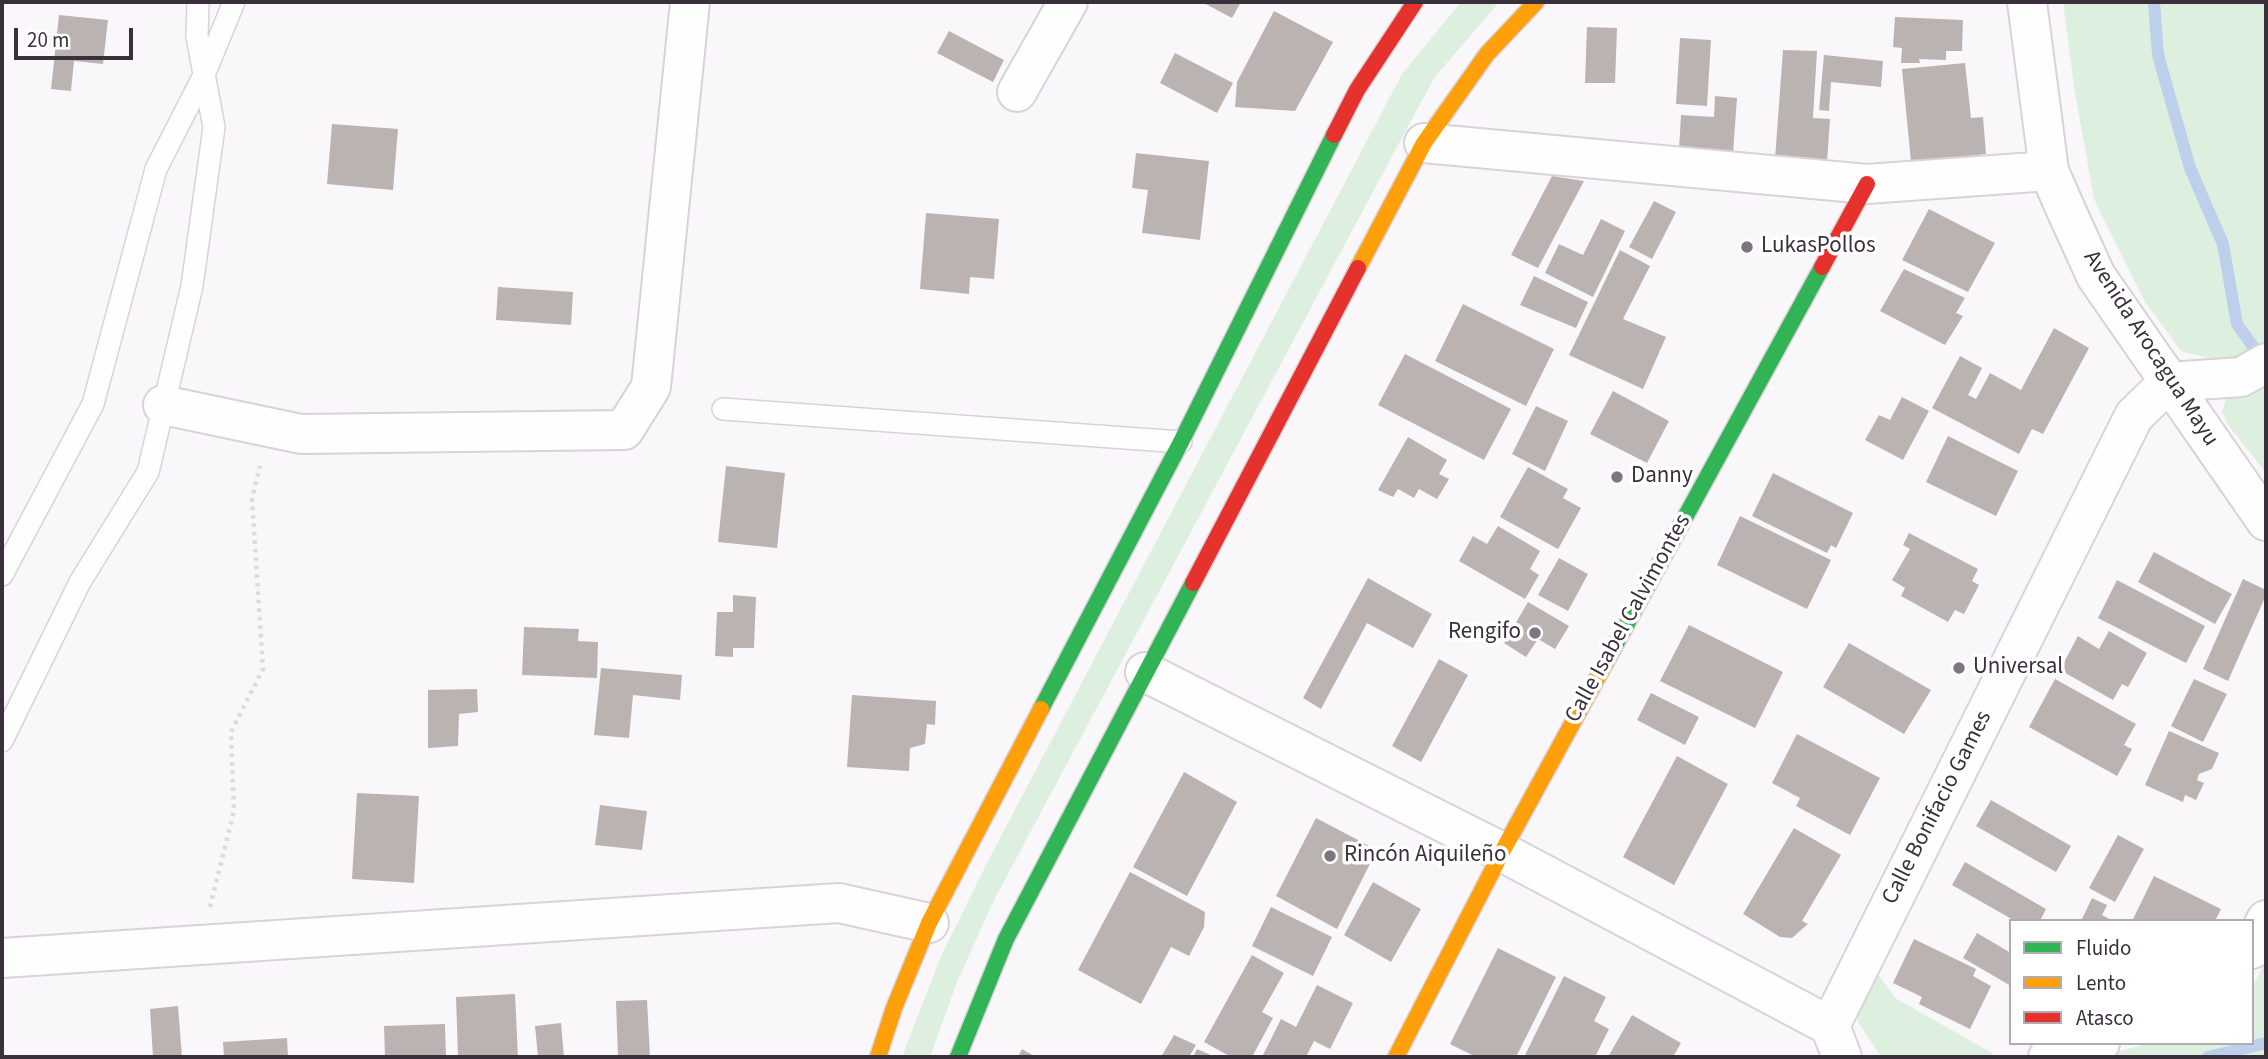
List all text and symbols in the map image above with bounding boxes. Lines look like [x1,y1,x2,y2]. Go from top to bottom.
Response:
scale bar [18,14,136,58]
text: 20 m [27,25,69,55]
place label: LukasPollos [1761,233,1876,261]
marker: LukasPollos [1739,239,1755,255]
street label: Avenida Arocagua Mayu [2076,246,2224,452]
place label: Danny [1631,463,1693,491]
marker: Danny [1609,469,1625,485]
street label: Calle Isabel Calvimontes [1560,510,1698,728]
place label: Rengifo [1448,619,1521,647]
marker: Rengifo [1527,625,1543,641]
place label: Universal [1973,654,2063,682]
marker: Universal [1951,660,1967,676]
street label: Calle Bonifacio Games [1877,707,1999,909]
place label: Rincón Aiquileño [1344,842,1506,870]
marker: Rincón Aiquileño [1322,848,1338,864]
legend [2009,919,2254,1045]
text: Fluido [2076,933,2131,963]
text: Lento [2076,968,2126,998]
text: Atasco [2076,1003,2134,1033]

